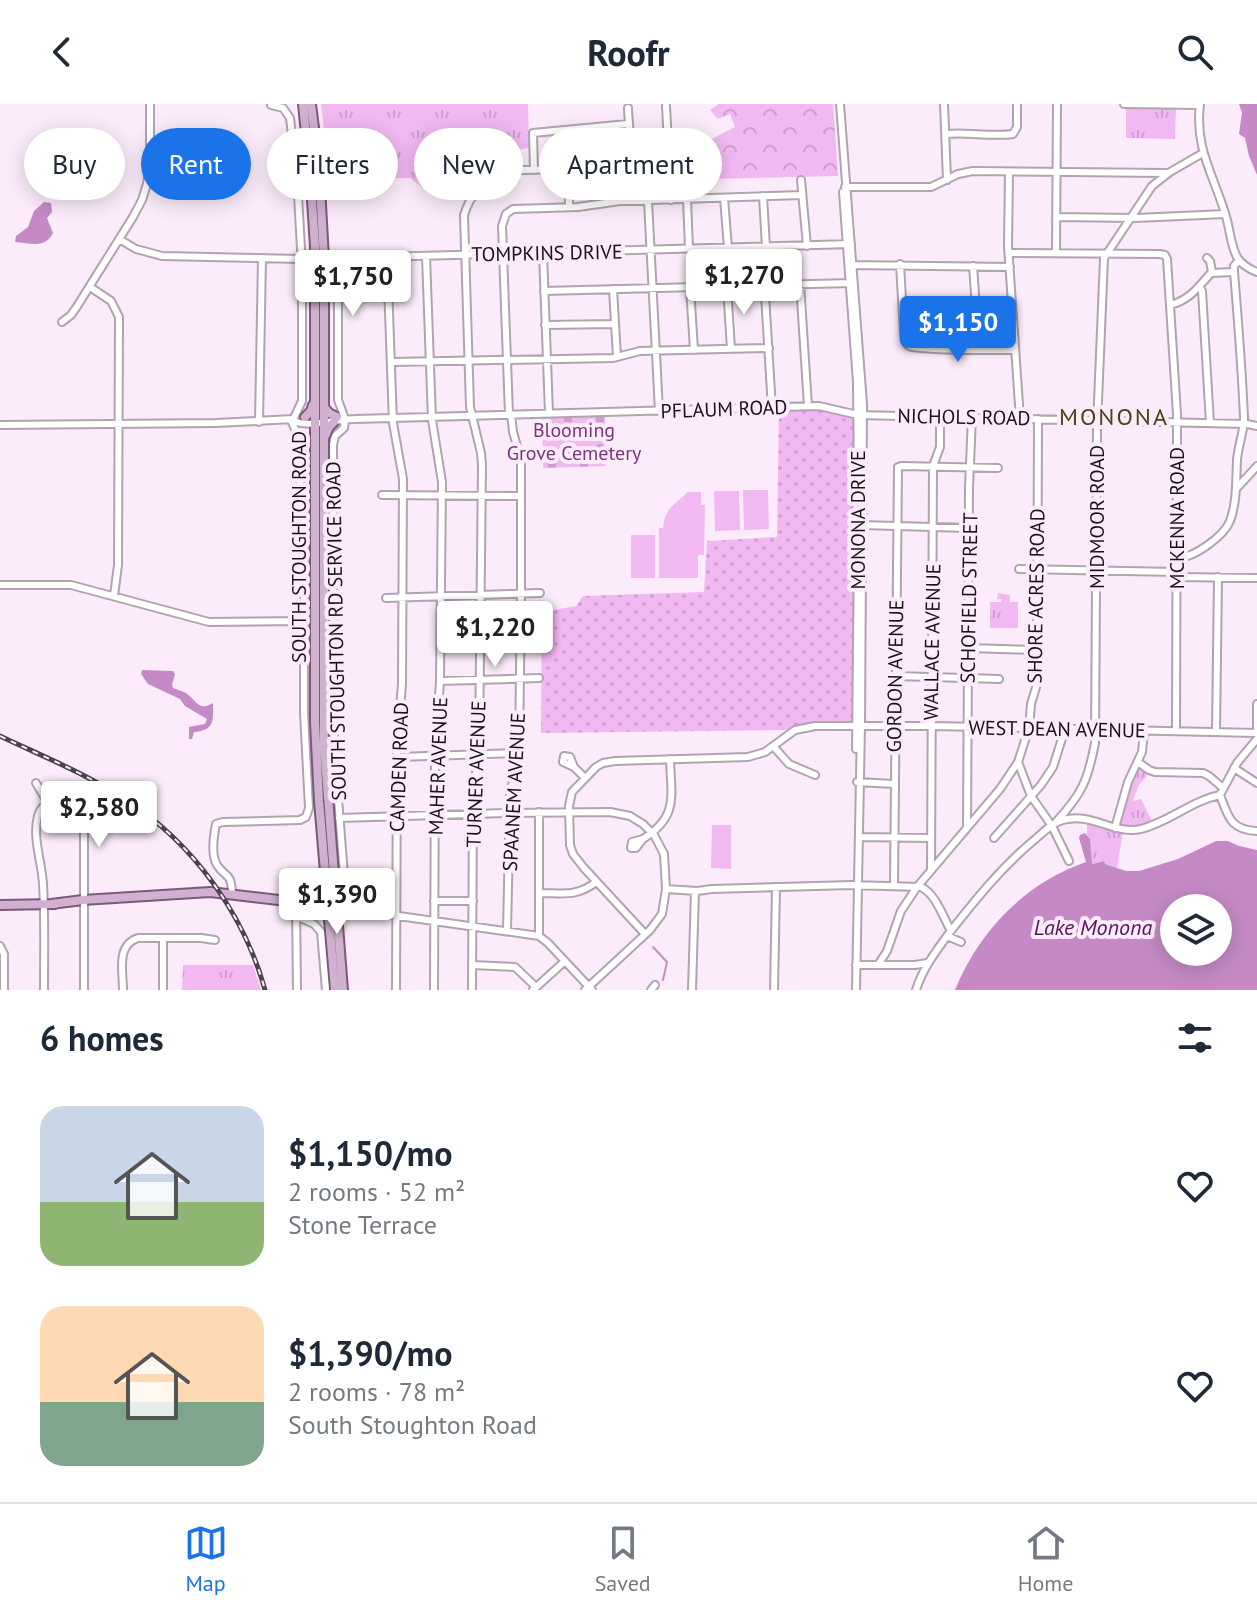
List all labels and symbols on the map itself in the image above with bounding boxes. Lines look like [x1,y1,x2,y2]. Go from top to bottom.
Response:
street label: TOMPKINS DRIVE [471,239,623,267]
pin: $1,270 [679,249,809,317]
pin: $1,750 [288,250,418,318]
pin: $1,150 [893,296,1023,364]
street label: PFLAUM ROAD [660,394,788,424]
district label: MONONA [1059,401,1169,432]
street label: NICHOLS ROAD [897,403,1031,431]
park label: Blooming Grove Cemetery [507,417,642,466]
street label: SOUTH STOUGHTON ROAD [286,431,312,663]
street label: MIDMOOR ROAD [1084,445,1110,589]
street label: MCKENNA ROAD [1164,447,1190,589]
street label: MONONA DRIVE [845,450,871,590]
street label: SOUTH STOUGHTON RD SERVICE ROAD [320,461,352,801]
street label: SHORE ACRES ROAD [1021,508,1051,684]
street label: SCHOFIELD STREET [955,512,983,684]
street label: WALLACE AVENUE [918,563,946,721]
street label: GORDON AVENUE [881,599,909,753]
pin: $1,220 [430,601,560,669]
street label: MAHER AVENUE [423,696,453,836]
street label: TURNER AVENUE [460,700,492,848]
street label: CAMDEN ROAD [384,702,414,832]
street label: SPAANEM AVENUE [497,712,531,872]
street label: WEST DEAN AVENUE [968,714,1146,744]
pin: $2,580 [34,781,164,849]
pin: $1,390 [272,868,402,936]
water label: Lake Monona [1034,913,1152,941]

